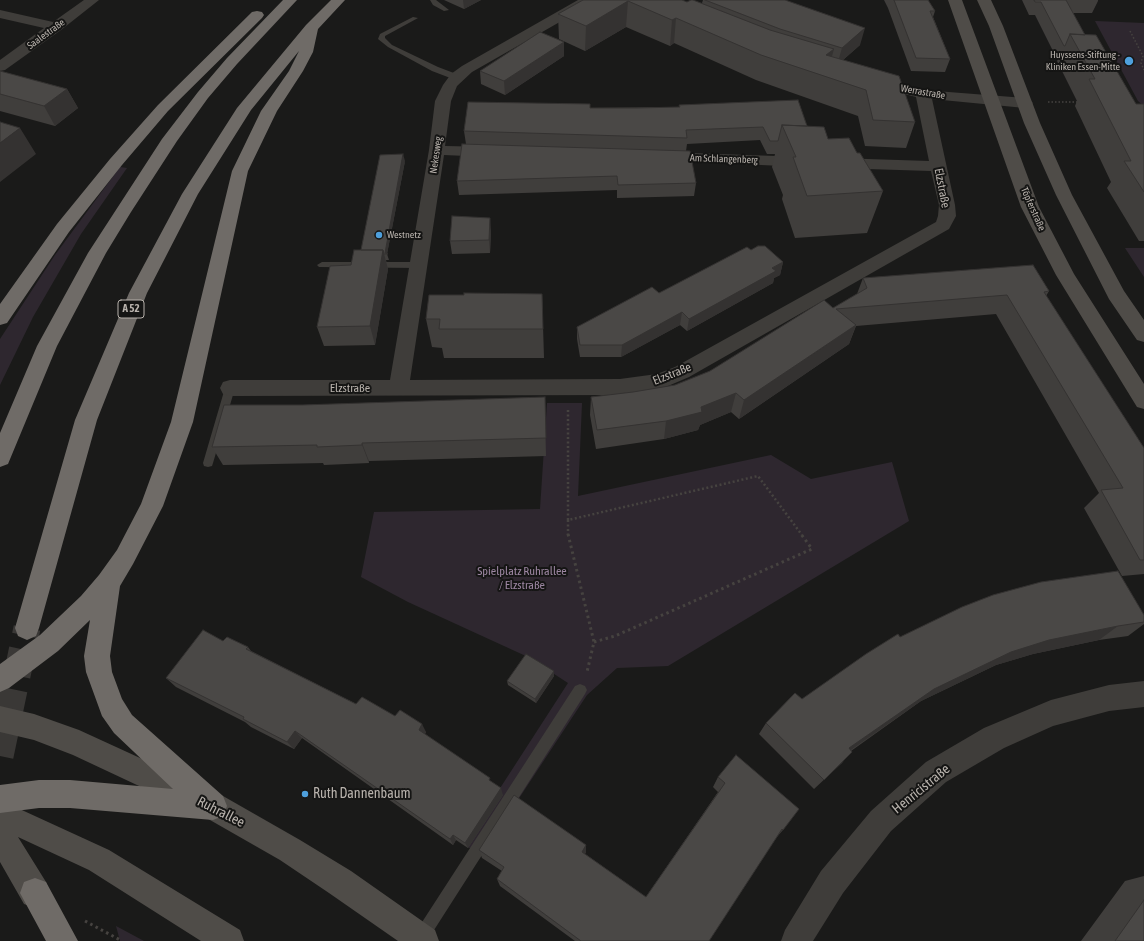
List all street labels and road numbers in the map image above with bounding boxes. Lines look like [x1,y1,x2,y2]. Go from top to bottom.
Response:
street label: Saalestraße [25,16,67,52]
street label: Werrastraße [900,82,946,102]
street label: Nekesweg [427,136,445,174]
street label: Am Schlangenberg [690,152,758,166]
street label: Elzstraße [931,167,953,209]
street label: Töpferstraße [1018,185,1048,233]
road number: A 52 [118,300,144,318]
street label: Elzstraße [651,360,693,388]
street label: Elzstraße [330,381,370,395]
street label: Henricistraße [889,761,953,817]
street label: Ruhrallee [195,793,247,831]

